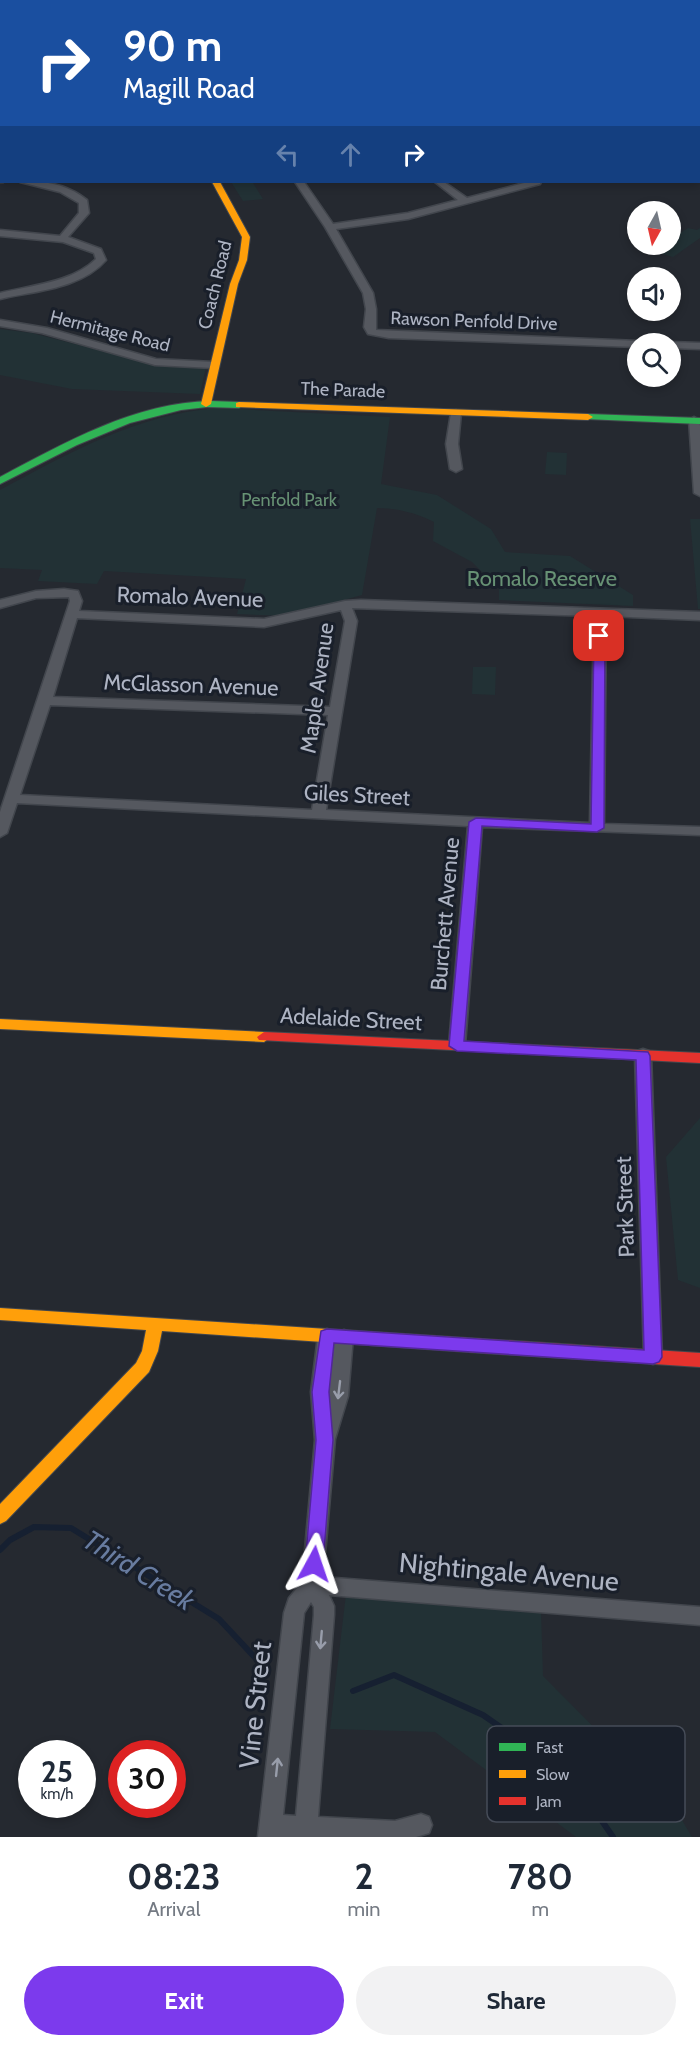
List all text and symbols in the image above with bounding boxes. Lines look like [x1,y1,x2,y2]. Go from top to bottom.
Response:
text: 90 m [123,20,222,72]
icon: right [24,24,102,102]
text: Magill Road [123,72,255,105]
icon: left [271,138,304,171]
icon: ahead [334,138,367,171]
icon: right [397,138,430,171]
north arrow [627,201,681,255]
map controls [627,201,681,387]
street label: Coach Road [193,238,237,332]
button: sound [627,267,681,321]
street label: Hermitage Road [48,305,172,357]
street label: Rawson Penfold Drive [390,307,558,335]
button: search [627,333,681,387]
street label: The Parade [300,378,386,402]
park label: Penfold Park [241,489,338,511]
park label: Romalo Reserve [467,565,617,592]
street label: Romalo Avenue [116,581,264,613]
pin [573,610,624,661]
icon: arrive [582,619,615,652]
street label: Maple Avenue [294,621,340,755]
street label: McGlasson Avenue [103,668,279,702]
street label: Giles Street [303,779,411,811]
street label: Burchett Avenue [425,836,465,992]
street label: Adelaide Street [279,1002,423,1036]
street label: Park Street [610,1155,640,1258]
one-way arrow [334,1379,345,1399]
water label: Third Creek [77,1522,202,1618]
position arrow [282,1532,346,1596]
street label: Nightingale Avenue [398,1546,620,1598]
one-way arrow [316,1630,327,1650]
street label: Vine Street [232,1640,278,1770]
legend [487,1726,685,1822]
text: Fast [536,1738,564,1757]
speed limit sign: 30 [108,1740,186,1818]
text: 25 [41,1753,73,1790]
one-way arrow [271,1758,282,1777]
text: Slow [536,1765,570,1784]
text: km/h [41,1785,73,1803]
text: Jam [535,1792,562,1811]
text: 08:23 [127,1854,221,1898]
text: 2 [355,1854,374,1898]
text: 780 [507,1854,573,1898]
text: Arrival [147,1897,200,1921]
text: min [348,1897,381,1921]
text: m [531,1897,549,1921]
button: Exit [24,1966,344,2035]
button: Share [356,1966,676,2035]

